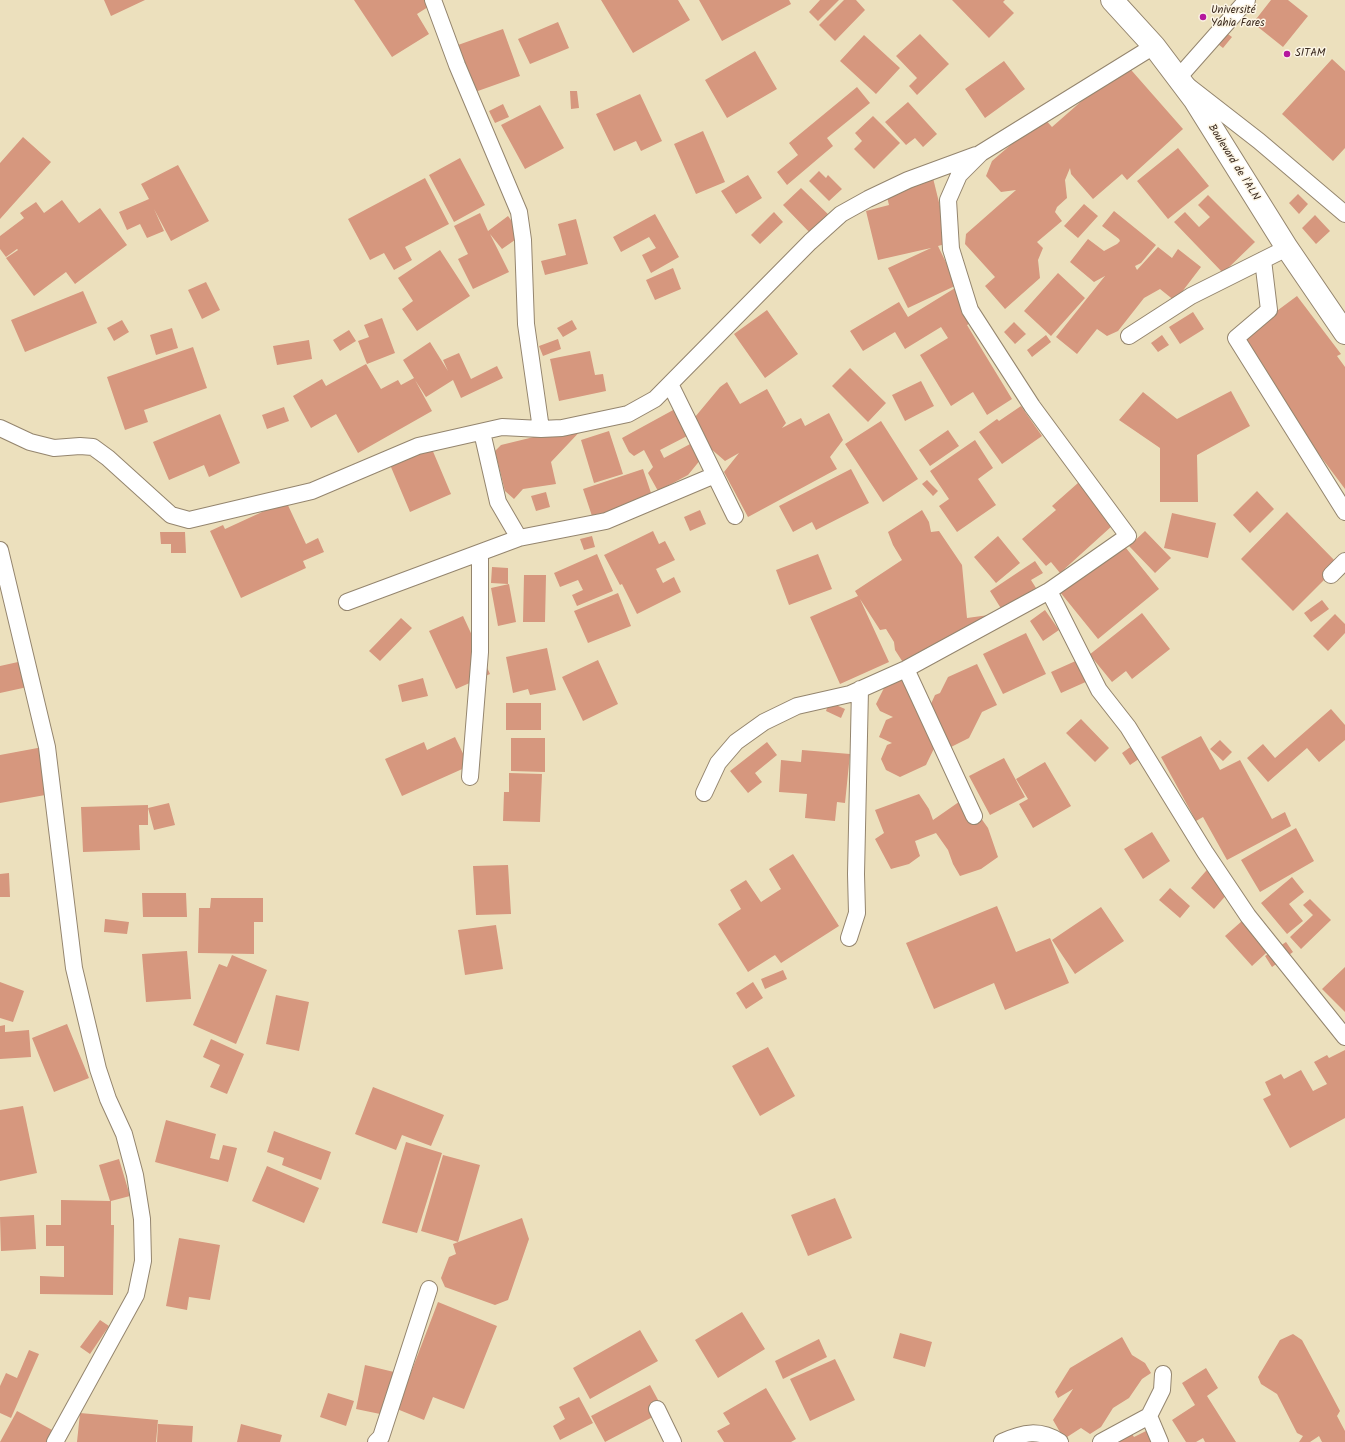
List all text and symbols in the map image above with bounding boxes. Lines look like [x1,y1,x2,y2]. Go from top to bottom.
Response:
place label: Université Yahia Fares [1211,4,1265,30]
marker: Université Yahia Fares [1198,12,1208,22]
place label: SITAM [1295,47,1326,61]
marker: SITAM [1282,49,1292,59]
street label: Boulevard de l'ALN [1204,122,1262,204]

